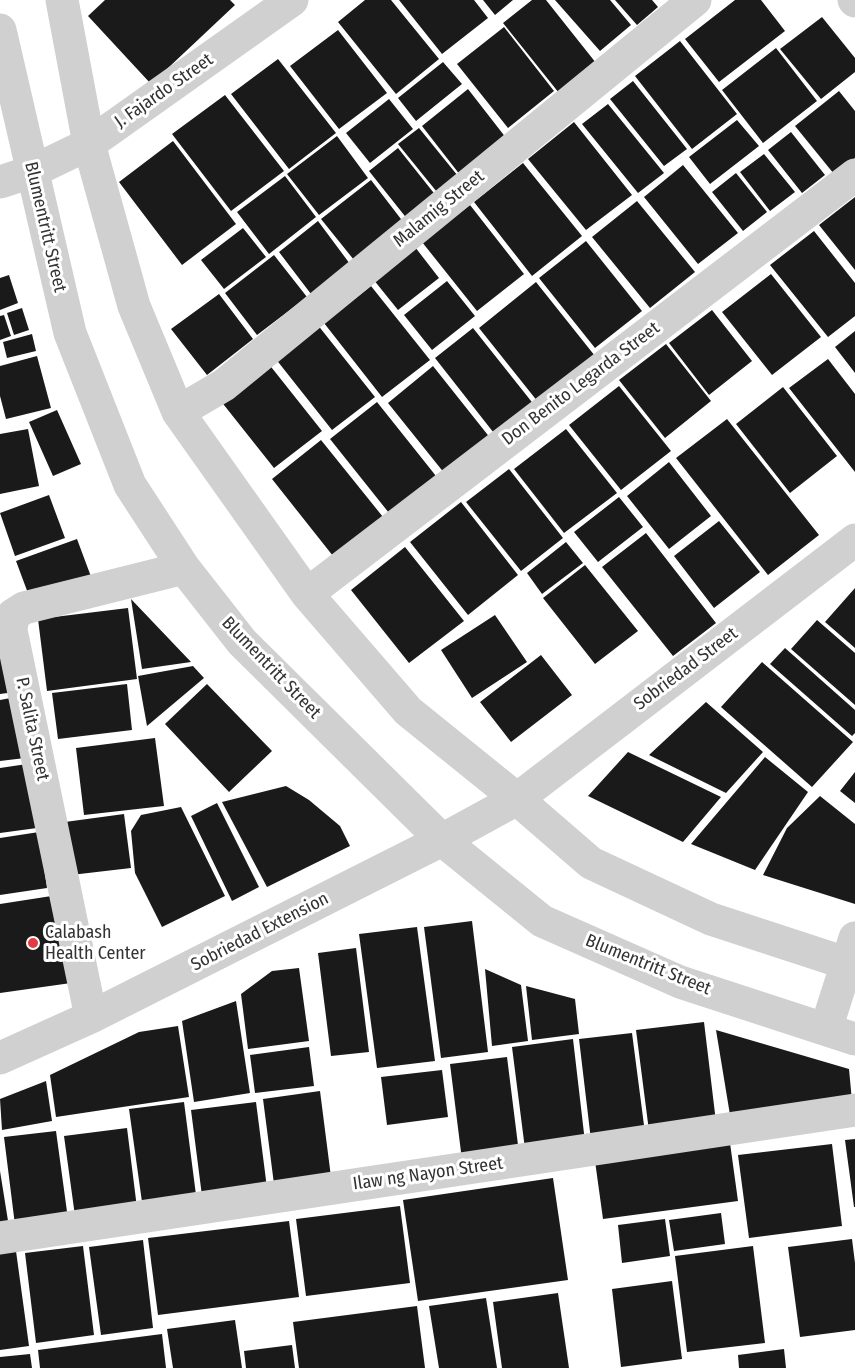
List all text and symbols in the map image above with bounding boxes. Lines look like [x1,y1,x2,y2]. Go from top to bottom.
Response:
street label: J. Fajardo Street [111,49,217,133]
street label: Blumentritt Street [19,160,71,294]
street label: Malamig Street [389,166,489,252]
street label: Don Benito Legarda Street [498,318,664,450]
street label: Blumentritt Street [217,613,325,723]
street label: Sobriedad Street [630,623,742,715]
street label: P. Salita Street [10,675,54,783]
street label: Sobriedad Extension [188,888,332,976]
place label: Calabash Health Center [45,922,146,964]
street label: Blumentritt Street [582,930,714,1000]
marker: Calabash Health Center [26,936,40,950]
street label: Ilaw ng Nayon Street [352,1153,504,1195]

